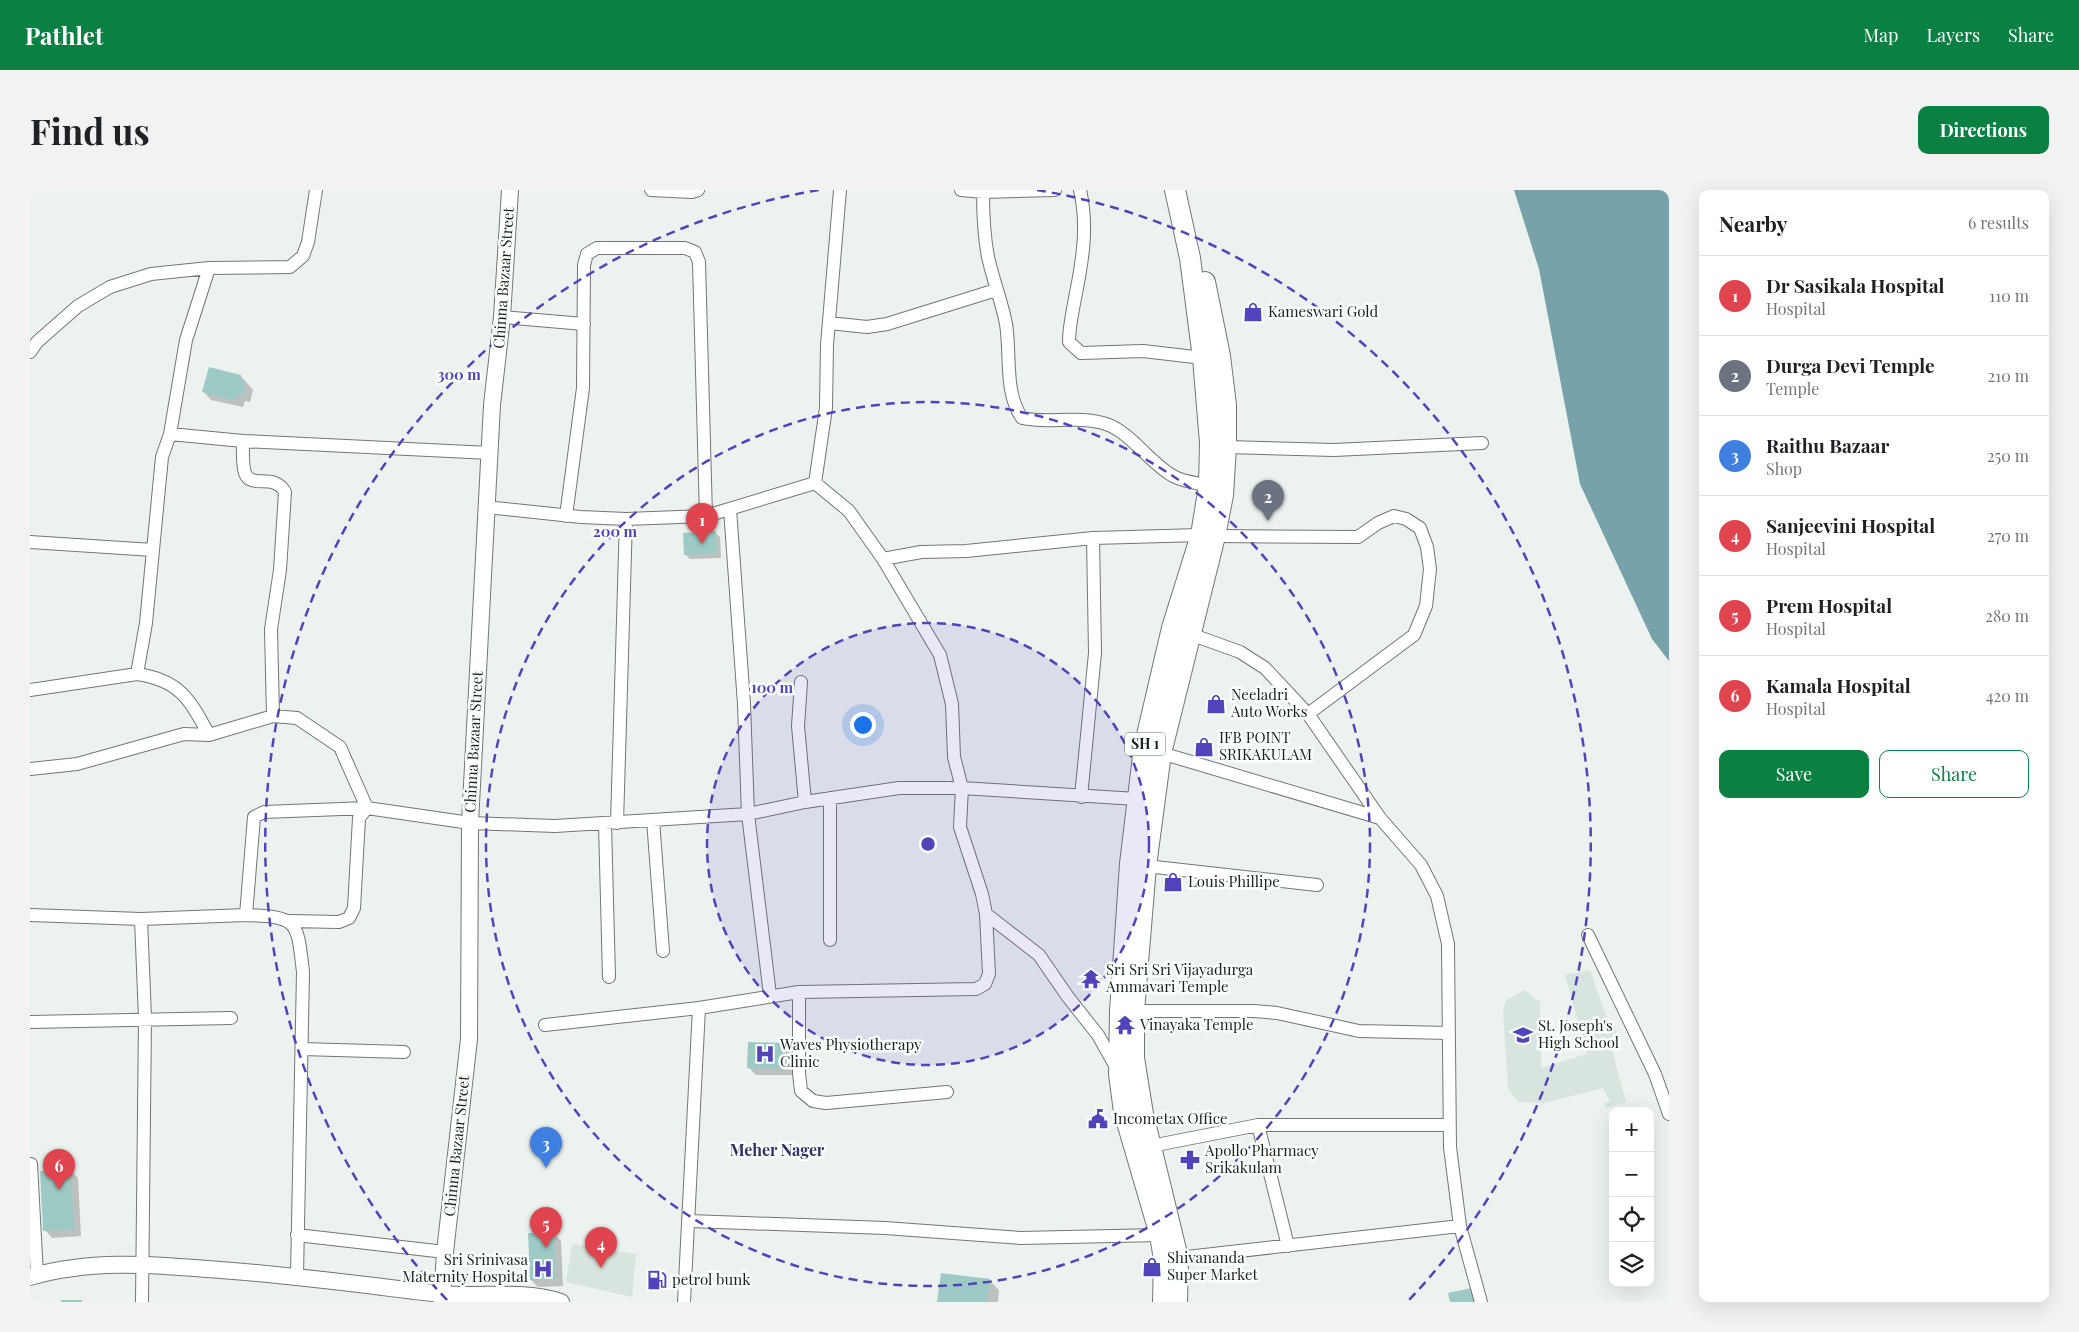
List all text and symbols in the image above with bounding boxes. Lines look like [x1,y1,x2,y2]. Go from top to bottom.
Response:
text: Pathlet [25,19,103,51]
text: Map [1863,23,1898,47]
text: Layers [1926,23,1980,47]
text: Share [2008,23,2054,47]
button: Directions [1918,106,2049,154]
text: Find us [30,107,150,154]
street label: Chinna Bazaar Street [488,206,518,349]
text: Nearby [1719,209,1788,237]
text: 6 results [1968,212,2029,233]
text: Dr Sasikala Hospital [1766,272,1945,298]
text: 1 [1732,285,1738,306]
text: 110 m [1989,285,2029,306]
text: Hospital [1766,298,1826,319]
shop icon: Kameswari Gold [1242,301,1264,323]
place label: Kameswari Gold [1268,301,1378,321]
text: Durga Devi Temple [1766,352,1935,378]
text: 300 m [437,364,481,384]
text: 2 [1731,365,1739,386]
text: 210 m [1988,365,2029,386]
text: Temple [1766,378,1819,399]
text: Raithu Bazaar [1766,432,1889,458]
text: 3 [1731,445,1739,466]
text: 250 m [1987,445,2029,466]
text: Shop [1766,458,1802,479]
pin: 2 [1252,480,1284,521]
pin: 1 [686,503,718,544]
text: Sanjeevini Hospital [1766,512,1935,538]
text: 200 m [593,521,638,541]
text: 4 [1731,525,1739,546]
text: 270 m [1987,525,2029,546]
text: Hospital [1766,538,1826,559]
text: Prem Hospital [1766,592,1892,618]
text: 5 [1731,605,1739,626]
text: 280 m [1985,605,2029,626]
text: Hospital [1766,618,1826,639]
street label: Chinna Bazaar Street [459,670,487,813]
text: Kamala Hospital [1766,672,1911,698]
text: 100 m [751,677,794,697]
place label: Neeladri Auto Works [1230,684,1308,721]
text: 6 [1731,685,1739,706]
text: 420 m [1986,685,2029,706]
shop icon: Neeladri Auto Works [1205,693,1227,715]
text: Hospital [1766,698,1826,719]
your location [850,712,876,738]
place label: IFB POINT SRIKAKULAM [1219,727,1312,764]
road number: SH 1 [1125,732,1165,756]
shop icon: IFB POINT SRIKAKULAM [1193,736,1215,758]
button: Save [1719,750,1869,798]
button: Share [1879,750,2029,798]
centre of rings [919,835,937,853]
shop icon: Louis Phillipe [1162,871,1184,893]
place label: Louis Phillipe [1188,871,1280,891]
place label: Sri Sri Sri Vijayadurga Ammavari Temple [1105,959,1254,996]
temple icon: Sri Sri Sri Vijayadurga Ammavari Temple [1080,968,1102,990]
temple icon: Vinayaka Temple [1114,1014,1136,1036]
place label: Vinayaka Temple [1139,1014,1254,1034]
place label: St. Joseph's High School [1538,1015,1619,1052]
school or university icon: St. Joseph's High School [1512,1024,1534,1046]
place label: Waves Physiotherapy Clinic [779,1034,922,1071]
hospital icon: Waves Physiotherapy Clinic [754,1043,776,1065]
street label: Chinna Bazaar Street [439,1074,473,1217]
map controls [1609,1107,1654,1287]
button: + [1609,1107,1654,1152]
public building icon: Incometax Office [1087,1108,1109,1130]
place label: Incometax Office [1113,1108,1228,1128]
pin: 3 [530,1127,562,1168]
district label: Meher Nager [730,1139,825,1160]
place label: Apollo Pharmacy Srikakulam [1204,1140,1319,1177]
pin: 6 [43,1149,75,1190]
pharmacy icon: Apollo Pharmacy Srikakulam [1179,1149,1201,1171]
button: − [1609,1152,1654,1197]
button: locate [1609,1197,1654,1242]
pin: 5 [530,1207,562,1248]
pin: 4 [585,1227,617,1268]
button: layers [1609,1242,1654,1287]
place label: Shivananda Super Market [1167,1247,1258,1284]
place label: Sri Srinivasa Maternity Hospital [402,1249,529,1286]
shop icon: Shivananda Super Market [1141,1256,1163,1278]
hospital icon: Sri Srinivasa Maternity Hospital [532,1258,554,1280]
fuel station icon: petrol bunk [646,1269,668,1291]
place label: petrol bunk [672,1269,751,1289]

